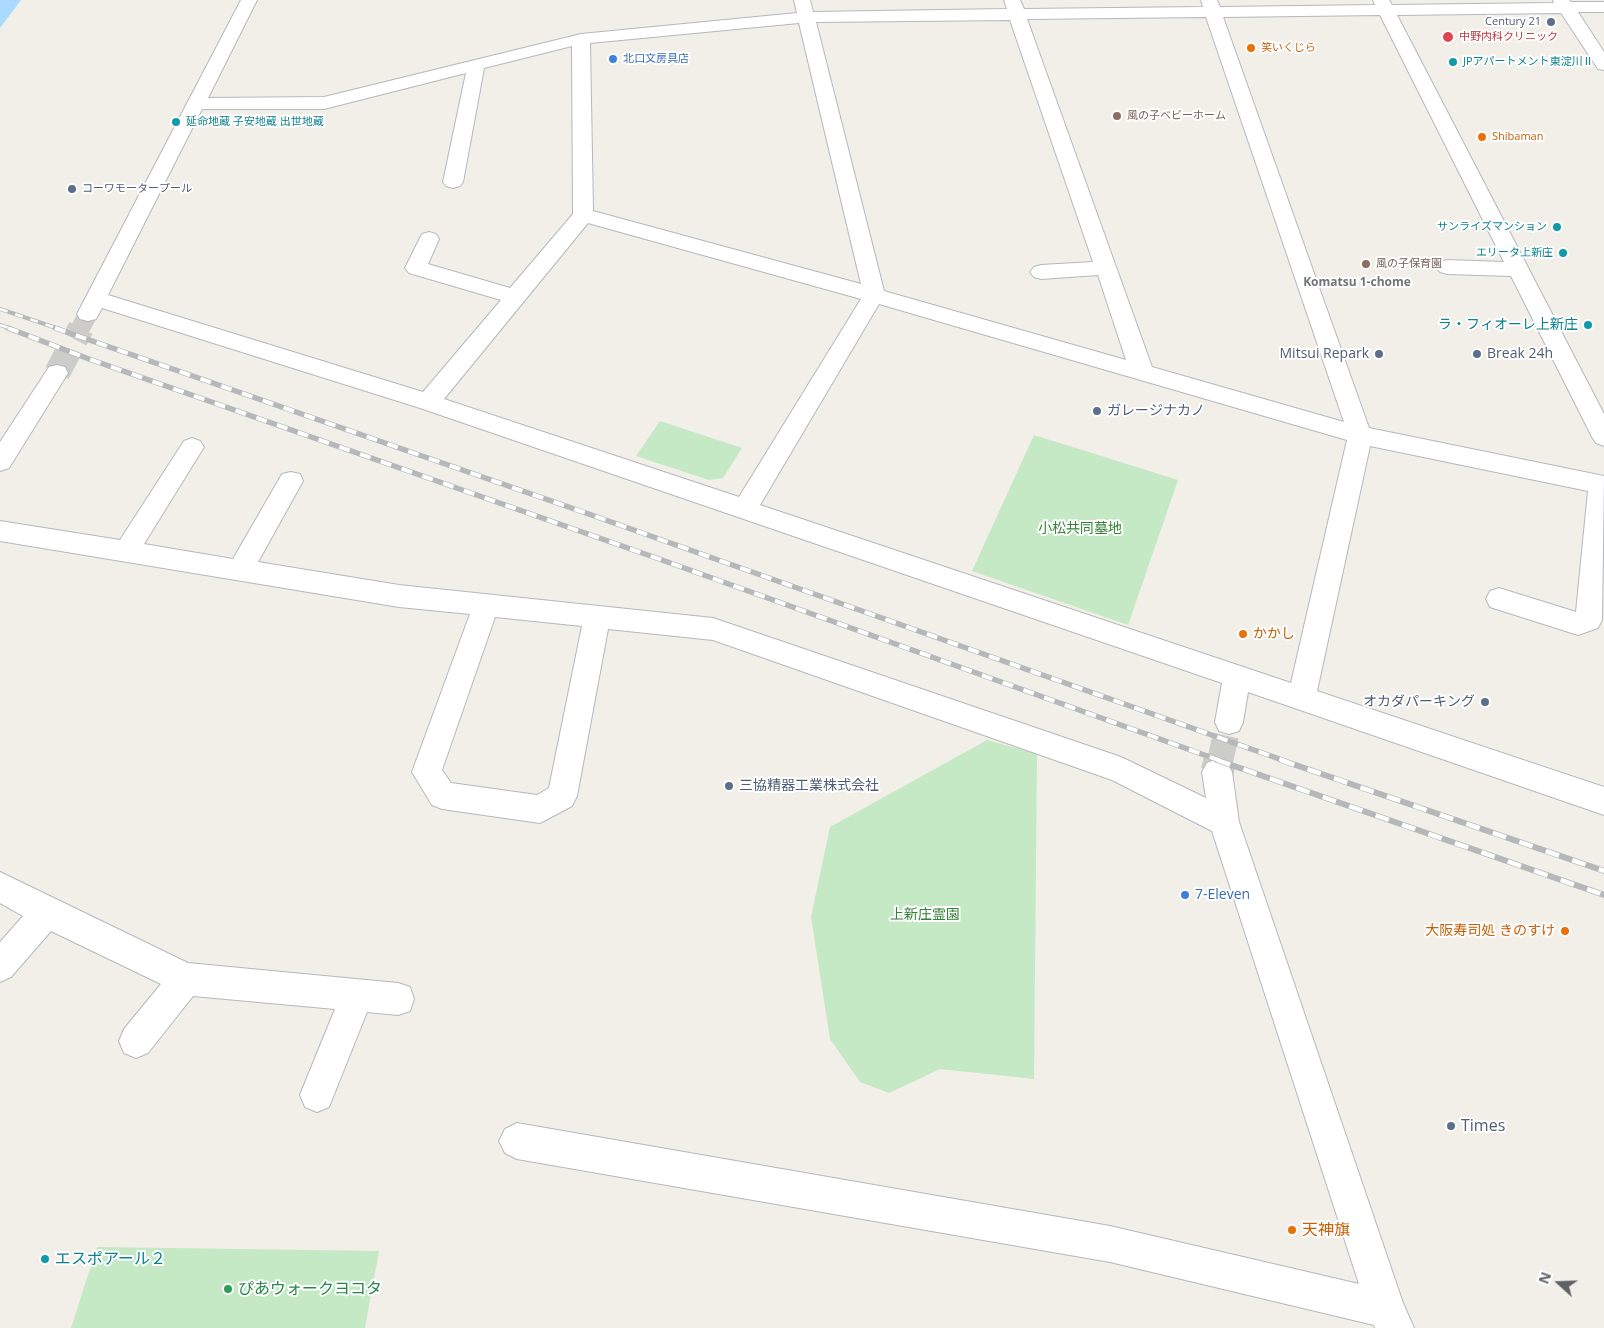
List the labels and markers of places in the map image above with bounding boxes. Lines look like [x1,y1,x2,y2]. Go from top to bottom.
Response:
place label: Century 21 [1485,15,1541,29]
marker: Century 21 [1545,16,1557,28]
marker: 中野内科クリニック [1441,30,1455,44]
place label: 中野内科クリニック [1459,30,1558,44]
place label: 笑いくじら [1261,41,1316,55]
marker: 笑いくじら [1245,42,1257,54]
place label: 北口文房具店 [623,52,689,66]
marker: 北口文房具店 [607,53,619,65]
place label: JPアパートメント東淀川Ⅱ [1463,55,1594,69]
marker: JPアパートメント東淀川Ⅱ [1447,56,1459,68]
place label: 風の子ベビーホーム [1127,109,1226,123]
marker: 風の子ベビーホーム [1111,110,1123,122]
place label: 延命地蔵 子安地蔵 出世地蔵 [186,115,324,129]
marker: 延命地蔵 子安地蔵 出世地蔵 [170,116,182,128]
place label: Shibaman [1492,130,1543,144]
marker: Shibaman [1476,131,1488,143]
place label: コーワモータープール [82,182,192,196]
marker: コーワモータープール [66,183,78,195]
place label: サンライズマンション [1437,220,1547,234]
marker: サンライズマンション [1551,221,1563,233]
place label: エリータ上新庄 [1476,246,1553,260]
marker: エリータ上新庄 [1557,247,1569,259]
place label: 風の子保育園 [1376,257,1442,271]
marker: 風の子保育園 [1360,258,1372,270]
place label: ラ・フィオーレ上新庄 [1438,317,1578,333]
marker: ラ・フィオーレ上新庄 [1582,319,1594,331]
place label: Mitsui Repark [1280,346,1369,362]
place label: Break 24h [1487,346,1553,362]
marker: Mitsui Repark [1373,348,1385,360]
marker: Break 24h [1471,348,1483,360]
place label: ガレージナカノ [1107,403,1205,419]
marker: ガレージナカノ [1091,405,1103,417]
place label: かかし [1253,626,1295,642]
marker: かかし [1237,628,1249,640]
place label: オカダパーキング [1363,694,1475,710]
marker: オカダパーキング [1479,696,1491,708]
place label: 三協精器工業株式会社 [739,778,879,794]
marker: 三協精器工業株式会社 [723,780,735,792]
place label: 7-Eleven [1195,887,1250,903]
marker: 7-Eleven [1179,889,1191,901]
place label: 大阪寿司処 きのすけ [1425,923,1555,939]
marker: 大阪寿司処 きのすけ [1559,925,1571,937]
place label: Times [1461,1116,1505,1136]
marker: Times [1445,1120,1457,1132]
place label: 天神旗 [1302,1220,1350,1240]
marker: 天神旗 [1286,1224,1298,1236]
place label: エスポアール２ [55,1249,166,1269]
marker: エスポアール２ [39,1253,51,1265]
place label: ぴあウォークヨコタ [238,1279,382,1299]
marker: ぴあウォークヨコタ [222,1283,234,1295]

